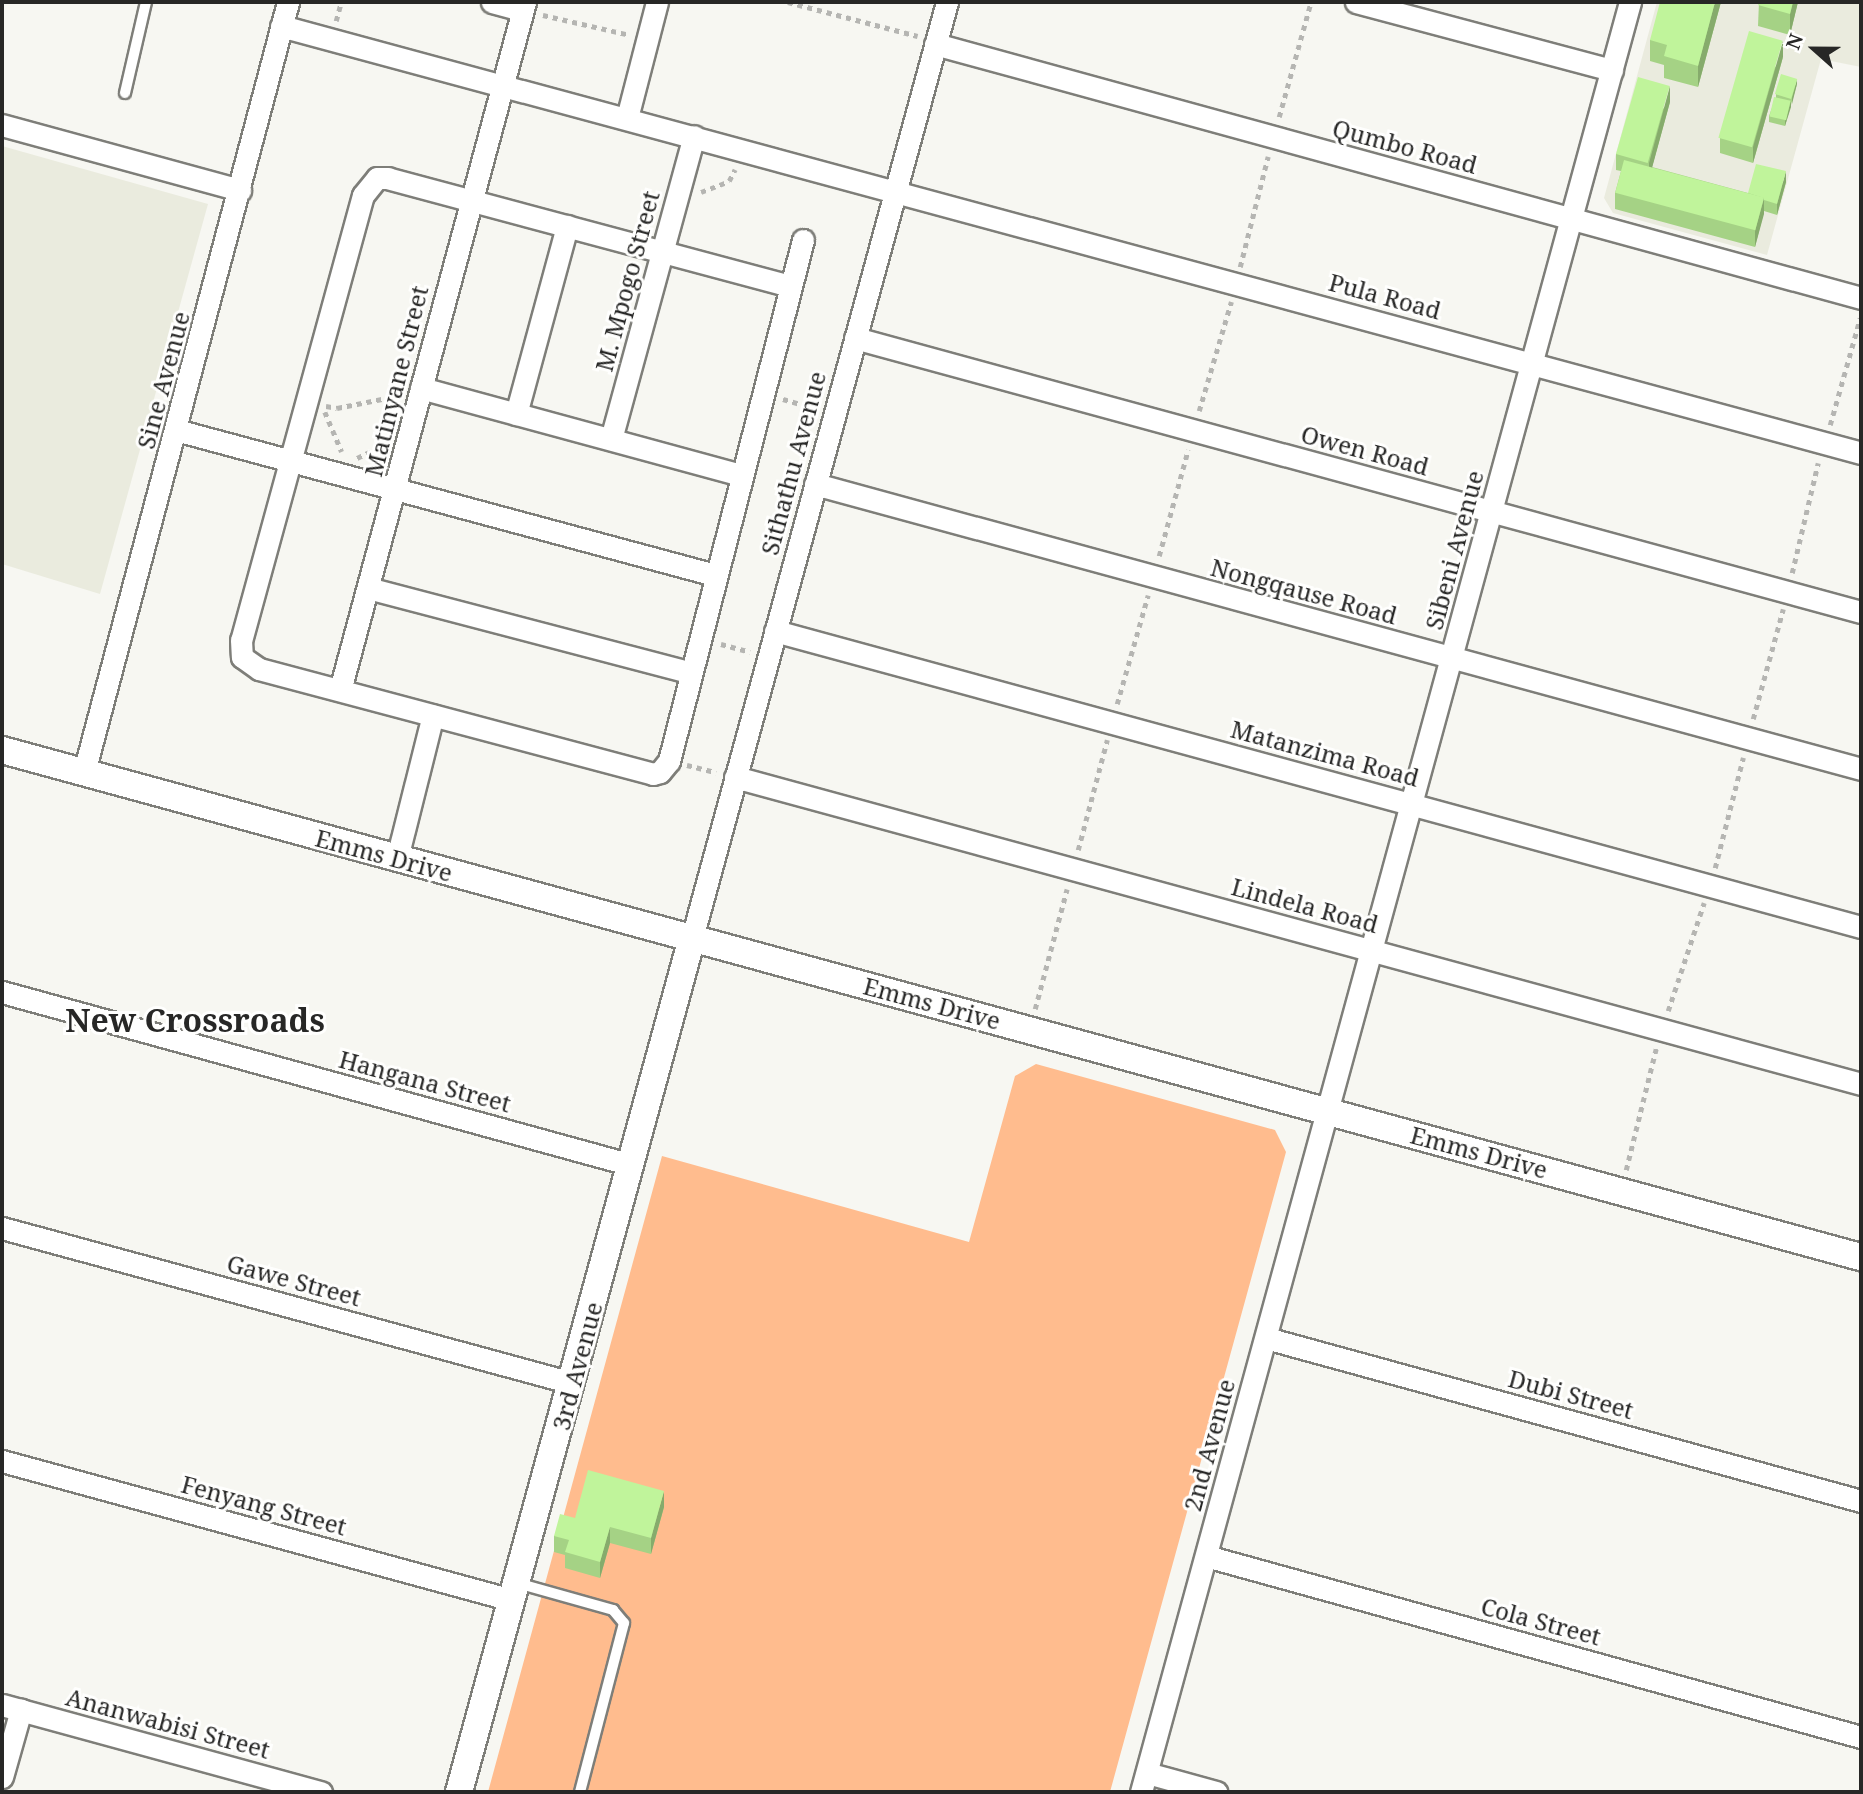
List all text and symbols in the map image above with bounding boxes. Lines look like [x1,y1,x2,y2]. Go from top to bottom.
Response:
north arrow [1779,14,1849,84]
text: N [1780,30,1809,53]
street label: Qumbo Road [1330,113,1480,179]
street label: M. Mpogo Street [589,188,665,374]
street label: Pula Road [1326,267,1444,325]
street label: Matinyane Street [358,283,434,479]
street label: Sine Avenue [131,308,195,452]
street label: Sithathu Avenue [755,368,831,558]
street label: Owen Road [1298,419,1432,481]
street label: Sibeni Avenue [1419,467,1489,633]
street label: Nongqause Road [1208,552,1400,630]
street label: Matanzima Road [1228,714,1422,792]
street label: Emms Drive [312,823,456,887]
street label: Lindela Road [1228,872,1382,938]
street label: Emms Drive [860,971,1004,1035]
district label: New Crossroads [65,1001,325,1039]
street label: Hangana Street [336,1044,514,1118]
street label: Emms Drive [1407,1120,1551,1184]
street label: Gawe Street [224,1248,364,1312]
street label: 3rd Avenue [546,1299,608,1433]
street label: Dubi Street [1505,1363,1637,1425]
street label: 2nd Avenue [1178,1376,1240,1514]
street label: Fenyang Street [178,1469,350,1541]
street label: Cola Street [1478,1591,1604,1651]
street label: Ananwabisi Street [63,1682,273,1764]

